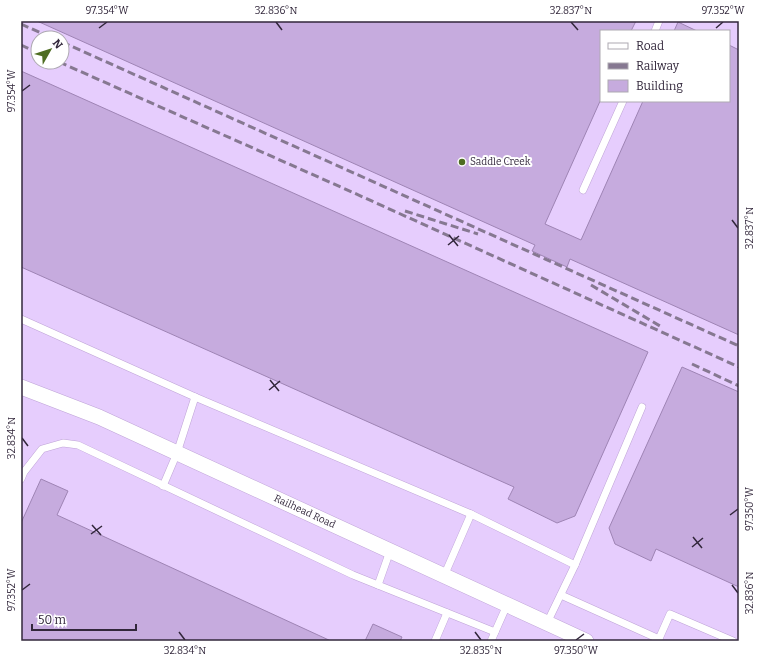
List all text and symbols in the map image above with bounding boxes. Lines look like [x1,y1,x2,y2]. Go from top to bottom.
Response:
text: 97.354°W [85,5,129,17]
text: 32.836°N [255,5,297,17]
text: 32.837°N [550,5,592,17]
text: 97.352°W [701,5,745,17]
north arrow [30,30,70,70]
legend [600,30,730,102]
text: N [50,37,65,52]
text: Road [636,39,664,53]
text: Railway [636,59,680,73]
text: 97.354°W [6,69,18,113]
text: Building [636,79,683,93]
place label: Saddle Creek [470,156,531,168]
marker: Saddle Creek [457,157,467,167]
text: 32.837°N [744,207,756,249]
text: 32.834°N [6,417,18,459]
text: 97.350°W [744,486,756,531]
street label: Railhead Road [272,492,337,531]
text: 97.352°W [6,568,18,612]
text: 32.836°N [744,572,756,614]
scale bar [32,606,136,632]
text: 50 m [38,613,67,627]
text: 32.834°N [164,645,206,657]
text: 32.835°N [460,645,502,657]
text: 97.350°W [554,645,599,657]

